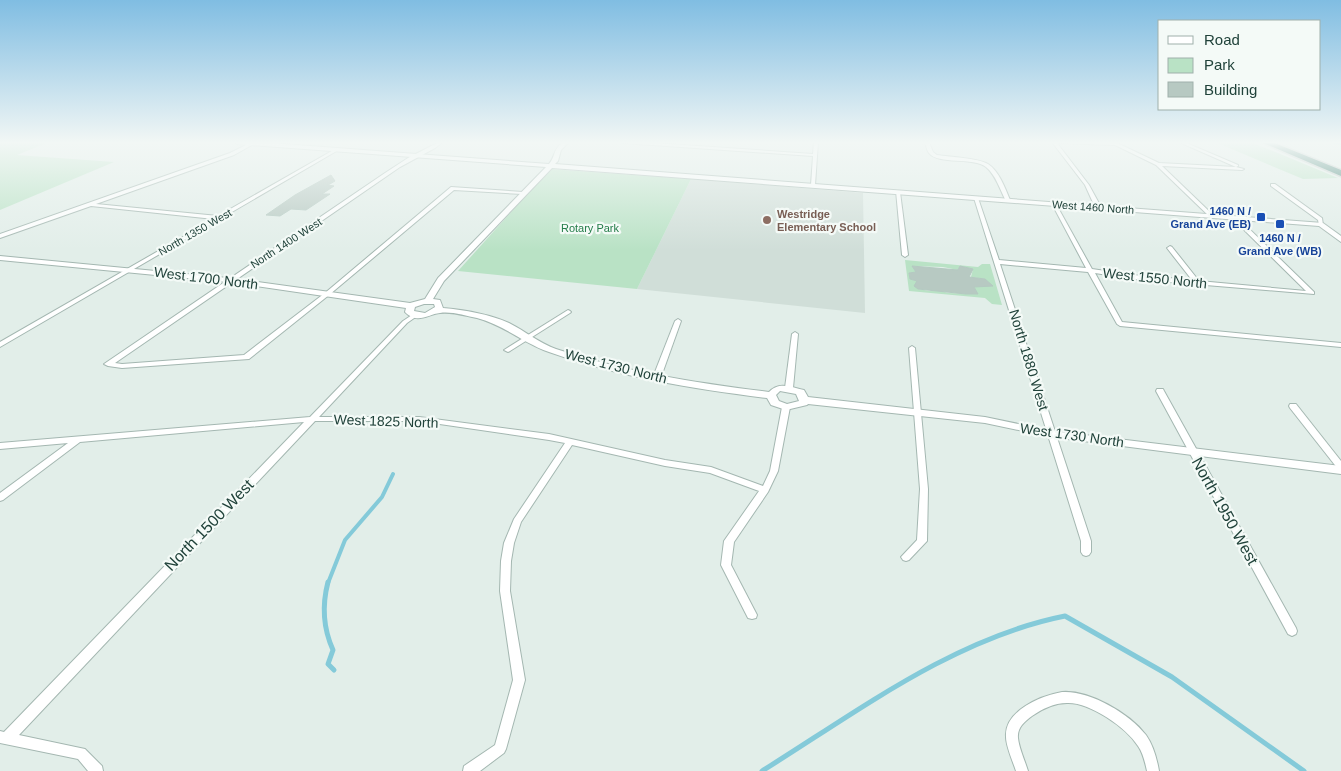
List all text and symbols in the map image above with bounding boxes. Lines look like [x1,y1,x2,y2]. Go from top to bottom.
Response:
legend [1158,20,1321,110]
text: Road [1204,31,1240,48]
text: Park [1204,56,1235,73]
text: Building [1204,81,1257,98]
street label: West 1460 North [1052,198,1134,216]
place label: 1460 N / Grand Ave (EB) [1171,205,1251,230]
street label: North 1350 West [156,206,234,258]
place label: Westridge Elementary School [777,208,876,233]
marker: 1460 N / Grand Ave (EB) [1255,211,1267,223]
marker: Westridge Elementary School [761,214,773,226]
street label: North 1400 West [248,216,324,270]
marker: 1460 N / Grand Ave (WB) [1274,218,1286,230]
park label: Rotary Park [561,222,620,234]
place label: 1460 N / Grand Ave (WB) [1238,232,1322,257]
street label: West 1700 North [153,264,259,292]
street label: West 1550 North [1102,265,1208,291]
street label: North 1880 West [1006,308,1052,413]
street label: West 1730 North [563,346,669,386]
street label: West 1825 North [333,411,439,431]
street label: West 1730 North [1019,420,1125,450]
street label: North 1950 West [1189,455,1262,568]
street label: North 1500 West [161,476,257,574]

